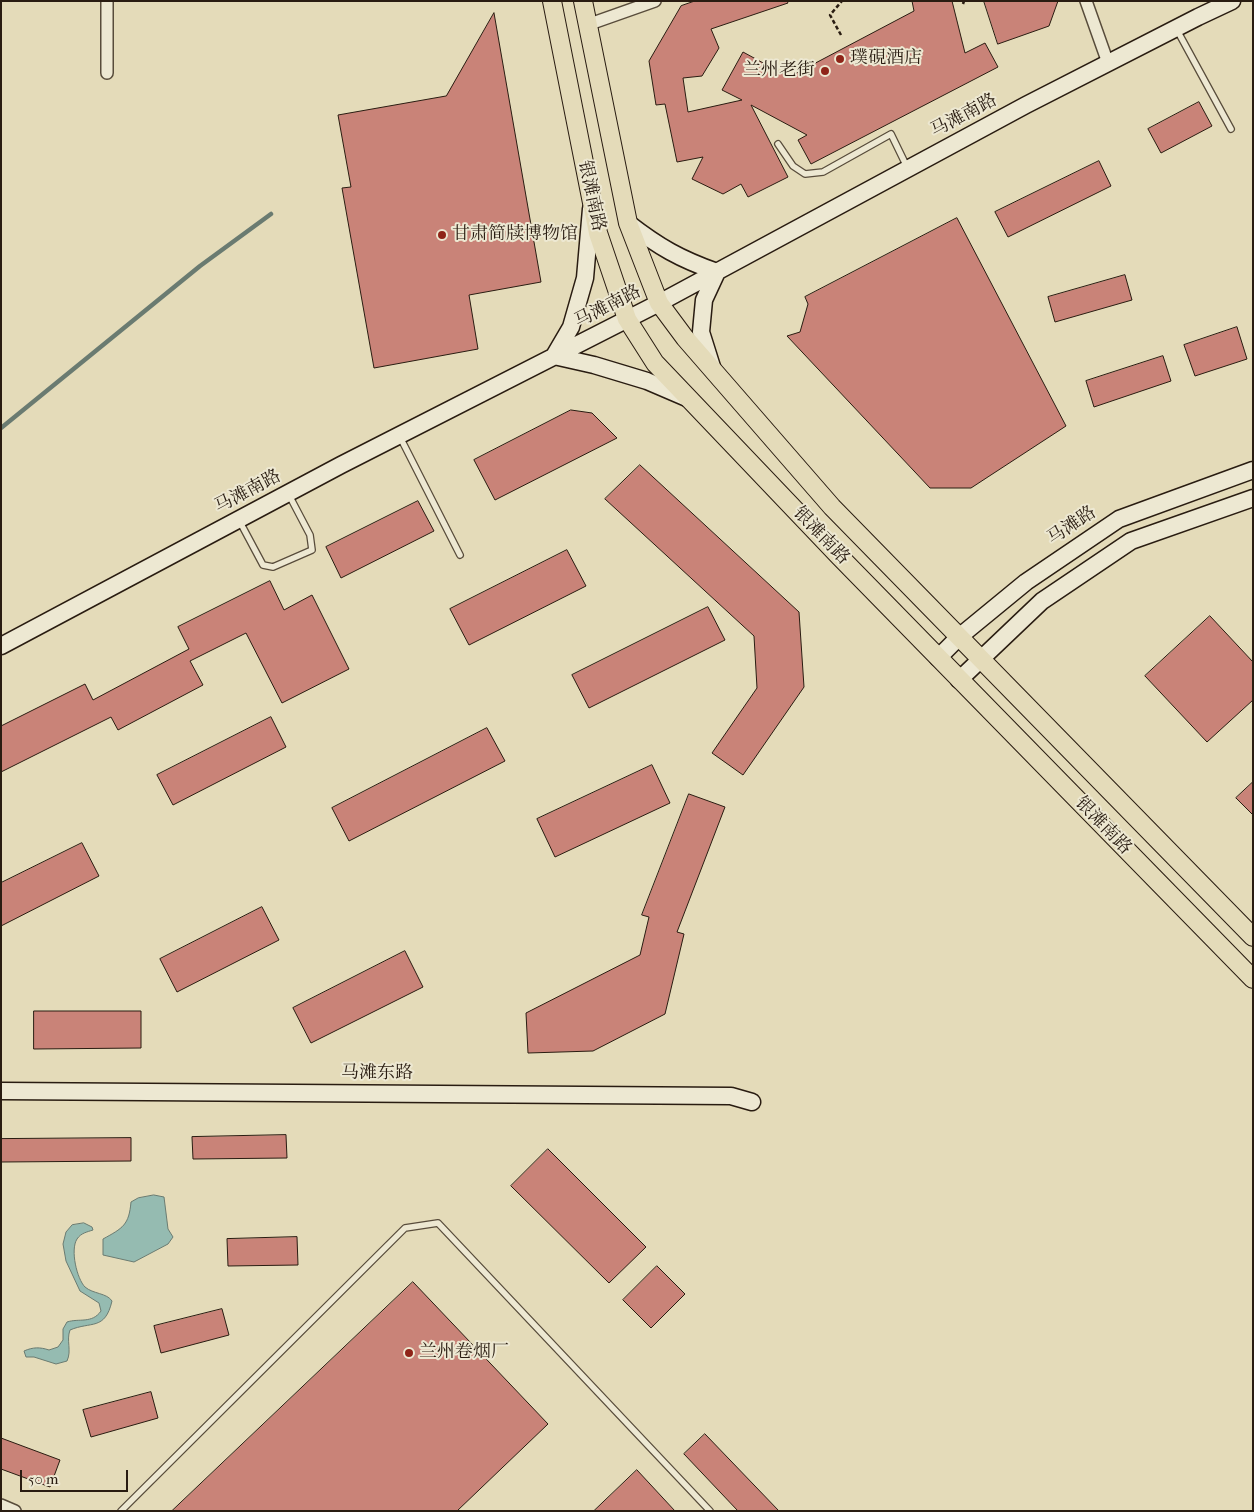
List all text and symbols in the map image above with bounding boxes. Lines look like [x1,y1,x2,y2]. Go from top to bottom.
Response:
place label: 璞硯酒店 [850,48,922,70]
marker: 璞硯酒店 [834,53,846,65]
place label: 兰州老街 [743,60,815,82]
marker: 兰州老街 [819,65,831,77]
street label: 马滩南路 [927,90,1001,142]
street label: 银滩南路 [573,159,609,233]
place label: 甘肃简牍博物馆 [452,224,578,246]
marker: 甘肃简牍博物馆 [436,229,448,241]
street label: 马滩南路 [571,281,645,333]
street label: 马滩南路 [211,466,285,518]
street label: 马滩路 [1044,502,1100,550]
street label: 银滩南路 [788,503,854,569]
street label: 银滩南路 [1070,793,1136,859]
street label: 马滩东路 [341,1063,413,1085]
place label: 兰州卷烟厂 [419,1342,509,1364]
marker: 兰州卷烟厂 [403,1347,415,1359]
scale bar [22,1460,130,1492]
text: 50 m [28,1470,58,1488]

